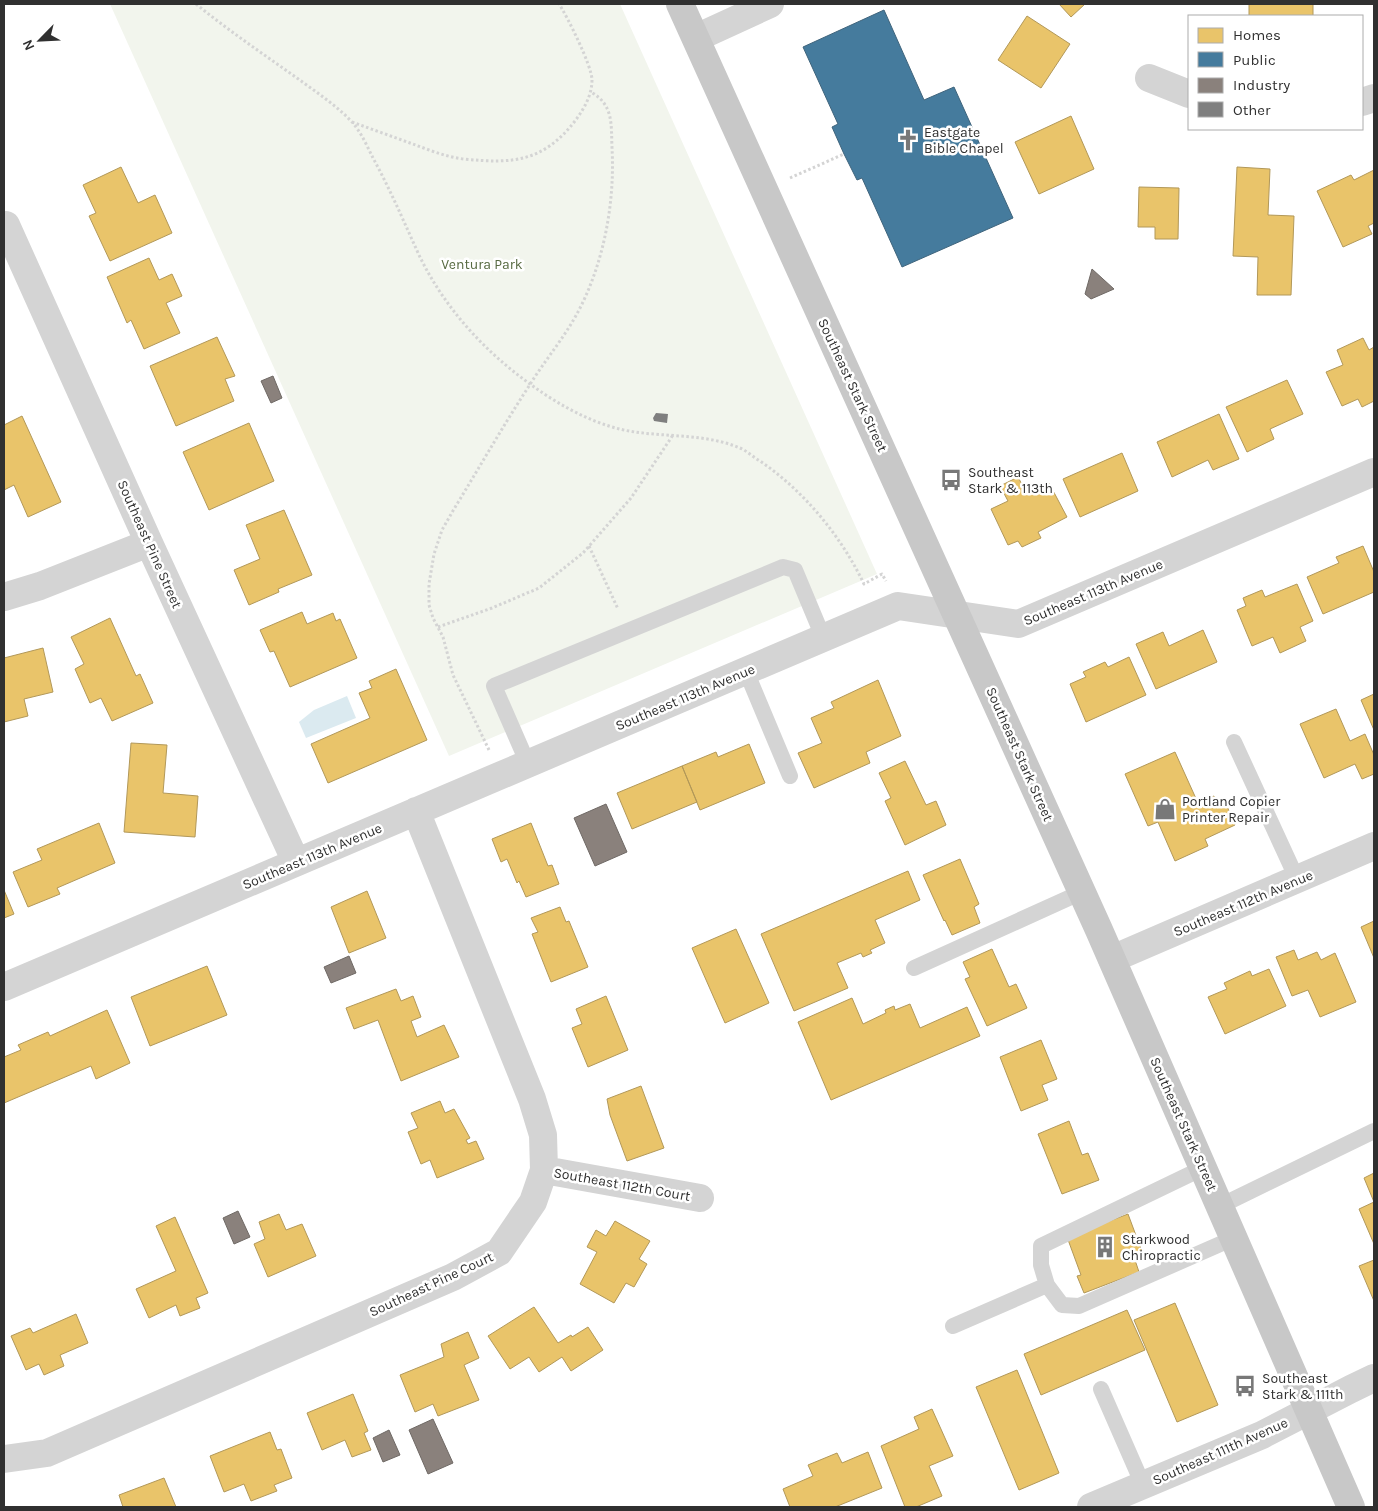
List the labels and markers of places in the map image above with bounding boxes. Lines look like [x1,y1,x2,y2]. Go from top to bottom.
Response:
place label: Eastgate Bible Chapel [924,124,1004,157]
church icon: Eastgate Bible Chapel [895,127,921,153]
place label: Southeast Stark & 113th [968,464,1053,497]
bus stop icon: Southeast Stark & 113th [938,467,964,493]
place label: Portland Copier Printer Repair [1182,793,1281,826]
shop icon: Portland Copier Printer Repair [1152,796,1178,822]
place label: Starkwood Chiropractic [1122,1231,1201,1264]
building icon: Starkwood Chiropractic [1092,1234,1118,1260]
place label: Southeast Stark & 111th [1262,1370,1343,1403]
bus stop icon: Southeast Stark & 111th [1232,1373,1258,1399]

